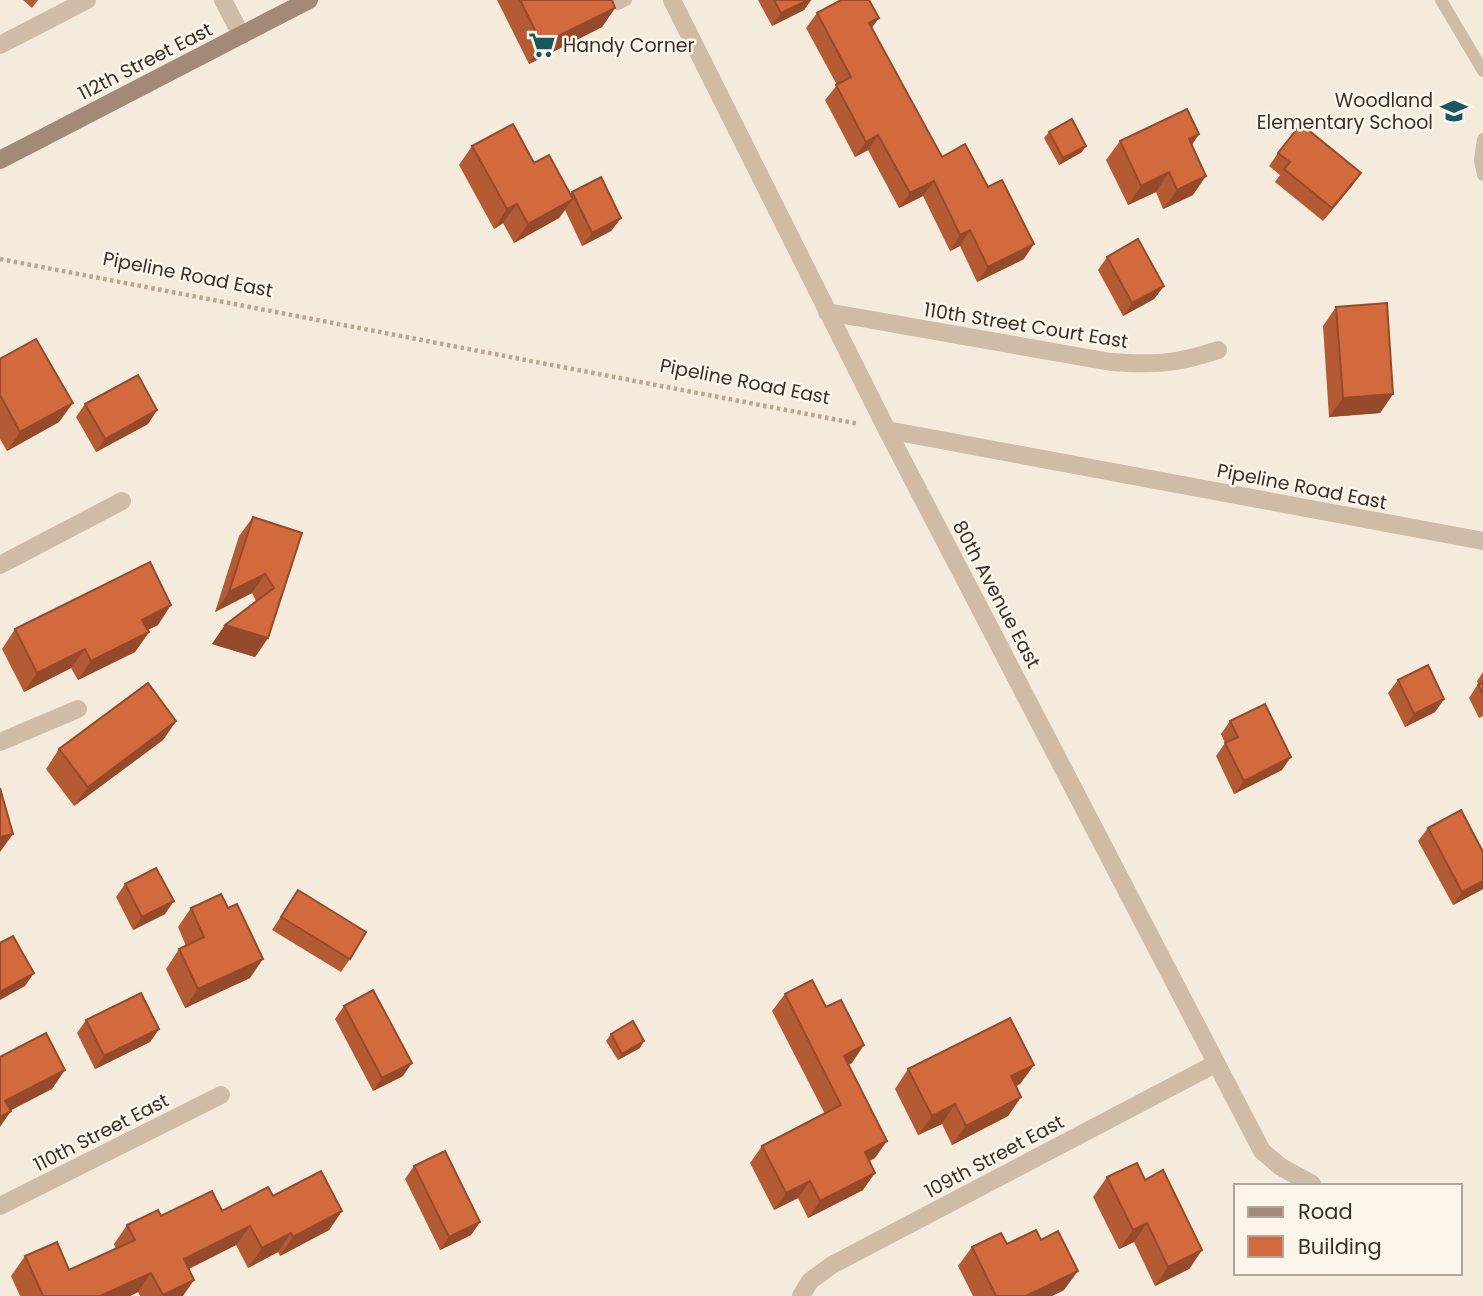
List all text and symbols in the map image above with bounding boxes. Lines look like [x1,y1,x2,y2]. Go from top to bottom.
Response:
street label: 112th Street East [73,16,217,107]
supermarket icon: Handy Corner [527,30,557,60]
place label: Handy Corner [563,32,695,59]
place label: Woodland Elementary School [1257,87,1433,136]
school or university icon: Woodland Elementary School [1439,96,1469,126]
street label: Pipeline Road East [101,245,275,304]
street label: 110th Street Court East [922,296,1130,355]
street label: Pipeline Road East [658,352,832,411]
street label: Pipeline Road East [1215,457,1389,516]
street label: 80th Avenue East [946,516,1047,673]
street label: 110th Street East [29,1087,174,1178]
street label: 109th Street East [920,1108,1069,1205]
legend [1234,1184,1462,1275]
text: Road [1298,1197,1353,1226]
text: Building [1298,1232,1382,1261]

